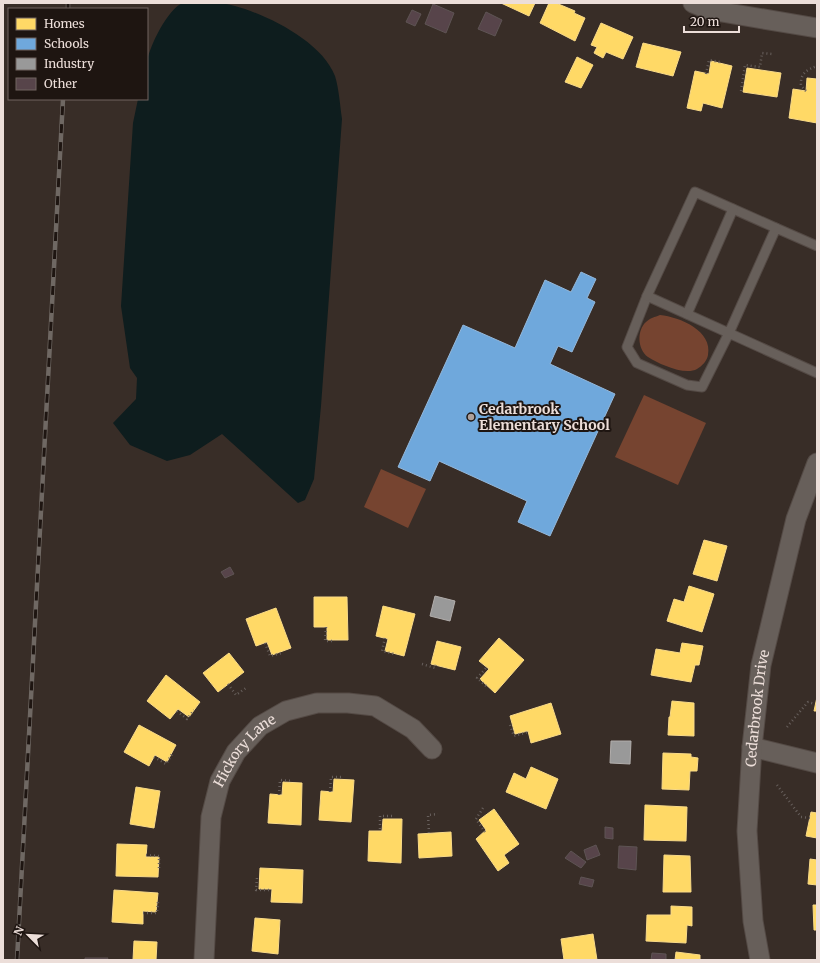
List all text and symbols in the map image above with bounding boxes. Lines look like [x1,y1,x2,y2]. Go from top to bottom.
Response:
legend [8,8,148,100]
scale bar [684,8,739,34]
text: 20 m [690,14,719,29]
text: Homes [44,16,85,31]
text: Schools [44,36,89,51]
text: Industry [44,56,94,71]
text: Other [44,76,78,91]
place label: Cedarbrook Elementary School [479,400,610,434]
marker: Cedarbrook Elementary School [466,412,476,422]
street label: Cedarbrook Drive [742,648,773,768]
street label: Hickory Lane [209,710,279,790]
north arrow [8,915,48,955]
text: N [11,924,27,938]

